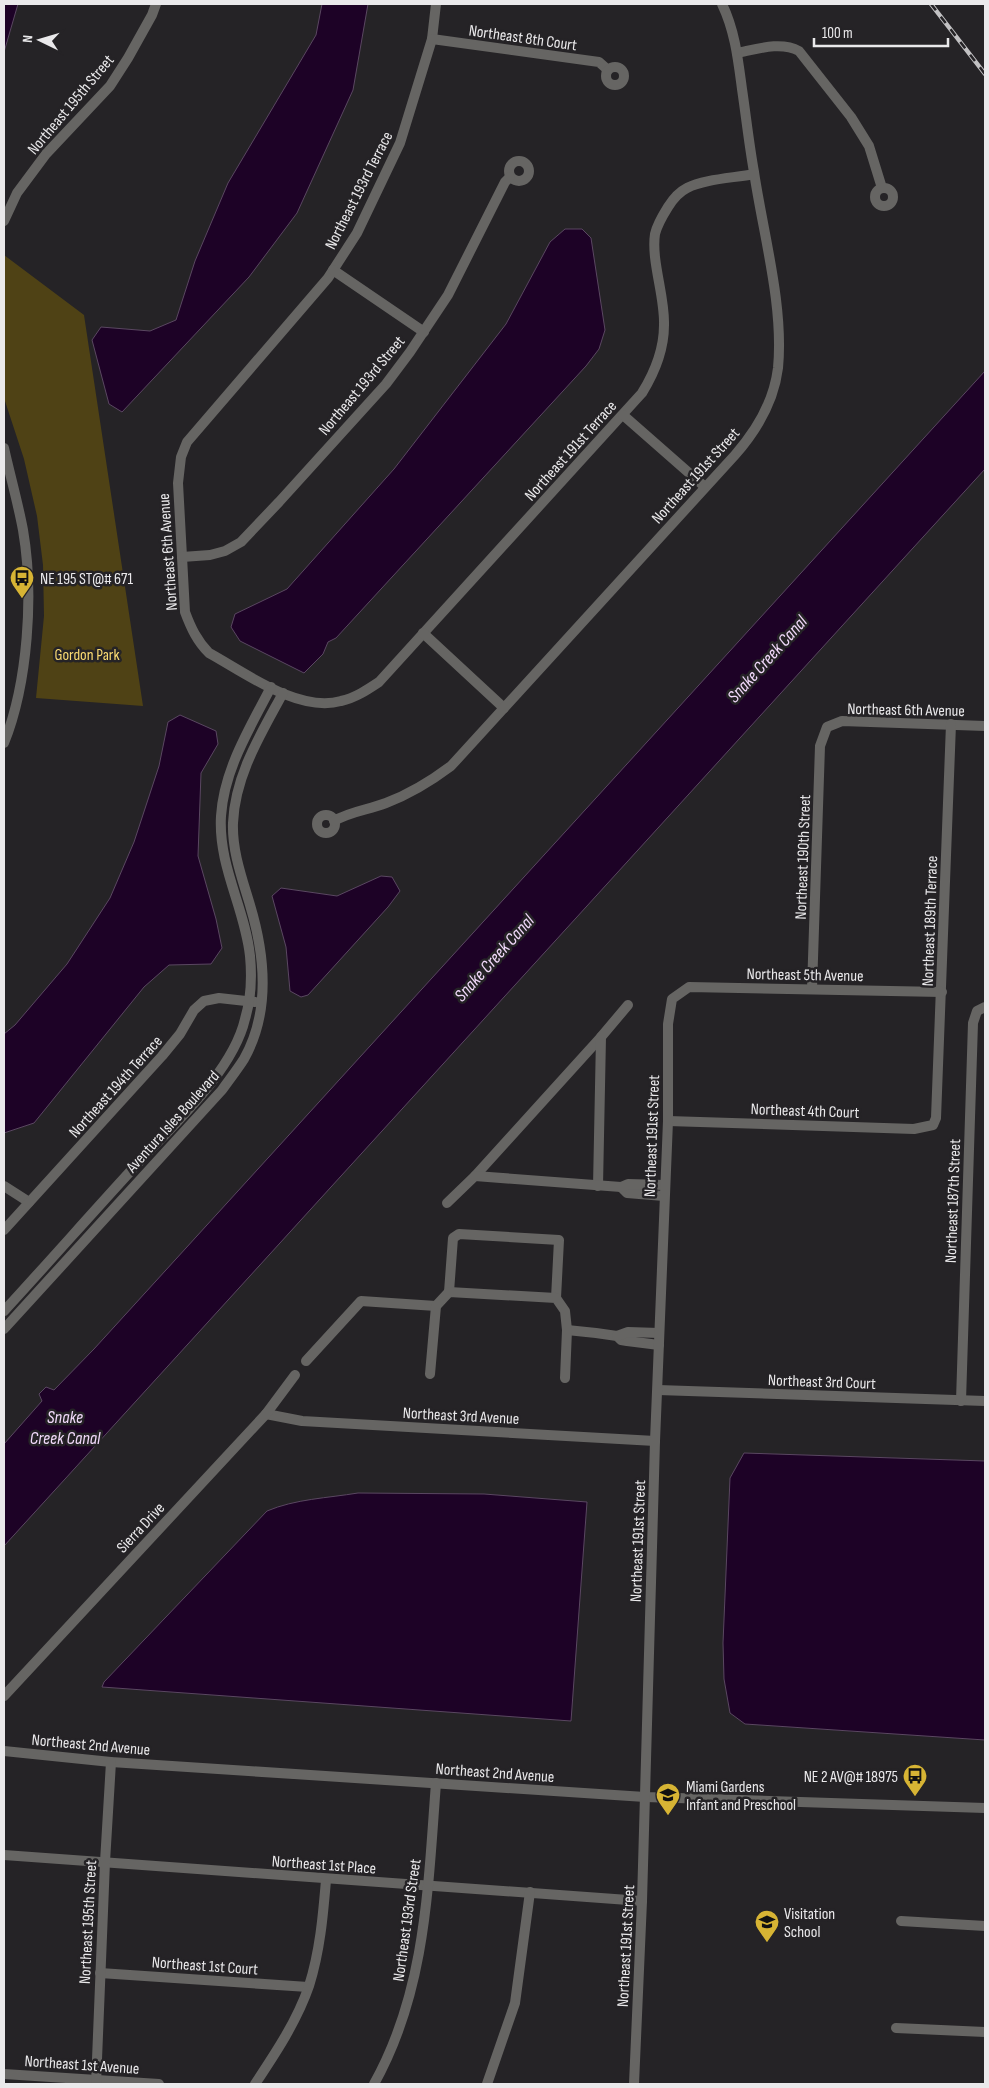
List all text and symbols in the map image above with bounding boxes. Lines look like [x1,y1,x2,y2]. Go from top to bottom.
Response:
north arrow [15,15,65,65]
scale bar [814,15,948,47]
street label: Northeast 8th Court [468,21,578,55]
text: 100 m [822,24,853,43]
text: N [19,34,36,43]
street label: Northeast 195th Street [24,51,118,159]
street label: Northeast 193rd Terrace [321,129,397,253]
street label: Northeast 193rd Street [315,332,409,439]
street label: Northeast 191st Terrace [521,397,621,505]
street label: Northeast 191st Street [648,424,744,528]
street label: Northeast 6th Avenue [155,493,182,611]
bus stop icon: NE 195 ST@# 671 [9,565,35,599]
place label: NE 195 ST@# 671 [40,570,133,589]
water label: Snake Creek Canal [723,611,812,707]
park label: Gordon Park [54,646,120,665]
street label: Northeast 6th Avenue [847,700,965,721]
street label: Northeast 190th Street [792,794,815,920]
street label: Northeast 189th Terrace [919,855,942,987]
water label: Snake Creek Canal [450,910,539,1006]
street label: Northeast 5th Avenue [746,965,864,986]
street label: Northeast 194th Terrace [65,1032,167,1142]
street label: Aventura Isles Boulevard [122,1067,224,1178]
street label: Northeast 191st Street [641,1074,664,1197]
street label: Northeast 4th Court [750,1100,860,1123]
street label: Northeast 187th Street [942,1139,965,1263]
street label: Northeast 3rd Court [768,1371,876,1394]
street label: Northeast 3rd Avenue [402,1404,520,1429]
water label: Snake Creek Canal [30,1407,101,1449]
street label: Northeast 191st Street [627,1479,650,1602]
street label: Sierra Drive [113,1499,169,1557]
street label: Northeast 2nd Avenue [31,1731,151,1760]
street label: Northeast 2nd Avenue [435,1760,555,1787]
bus stop icon: NE 2 AV@# 18975 [902,1763,928,1797]
place label: NE 2 AV@# 18975 [804,1768,898,1787]
place label: Miami Gardens Infant and Preschool [686,1778,796,1815]
school or university icon: Miami Gardens Infant and Preschool [655,1782,681,1816]
street label: Northeast 1st Place [271,1852,377,1879]
street label: Northeast 193rd Street [389,1857,426,1983]
street label: Northeast 195th Street [76,1859,101,1985]
street label: Northeast 191st Street [614,1884,639,2008]
place label: Visitation School [784,1905,835,1942]
school or university icon: Visitation School [754,1909,780,1943]
street label: Northeast 1st Court [151,1953,259,1980]
street label: Northeast 1st Avenue [24,2052,140,2079]

